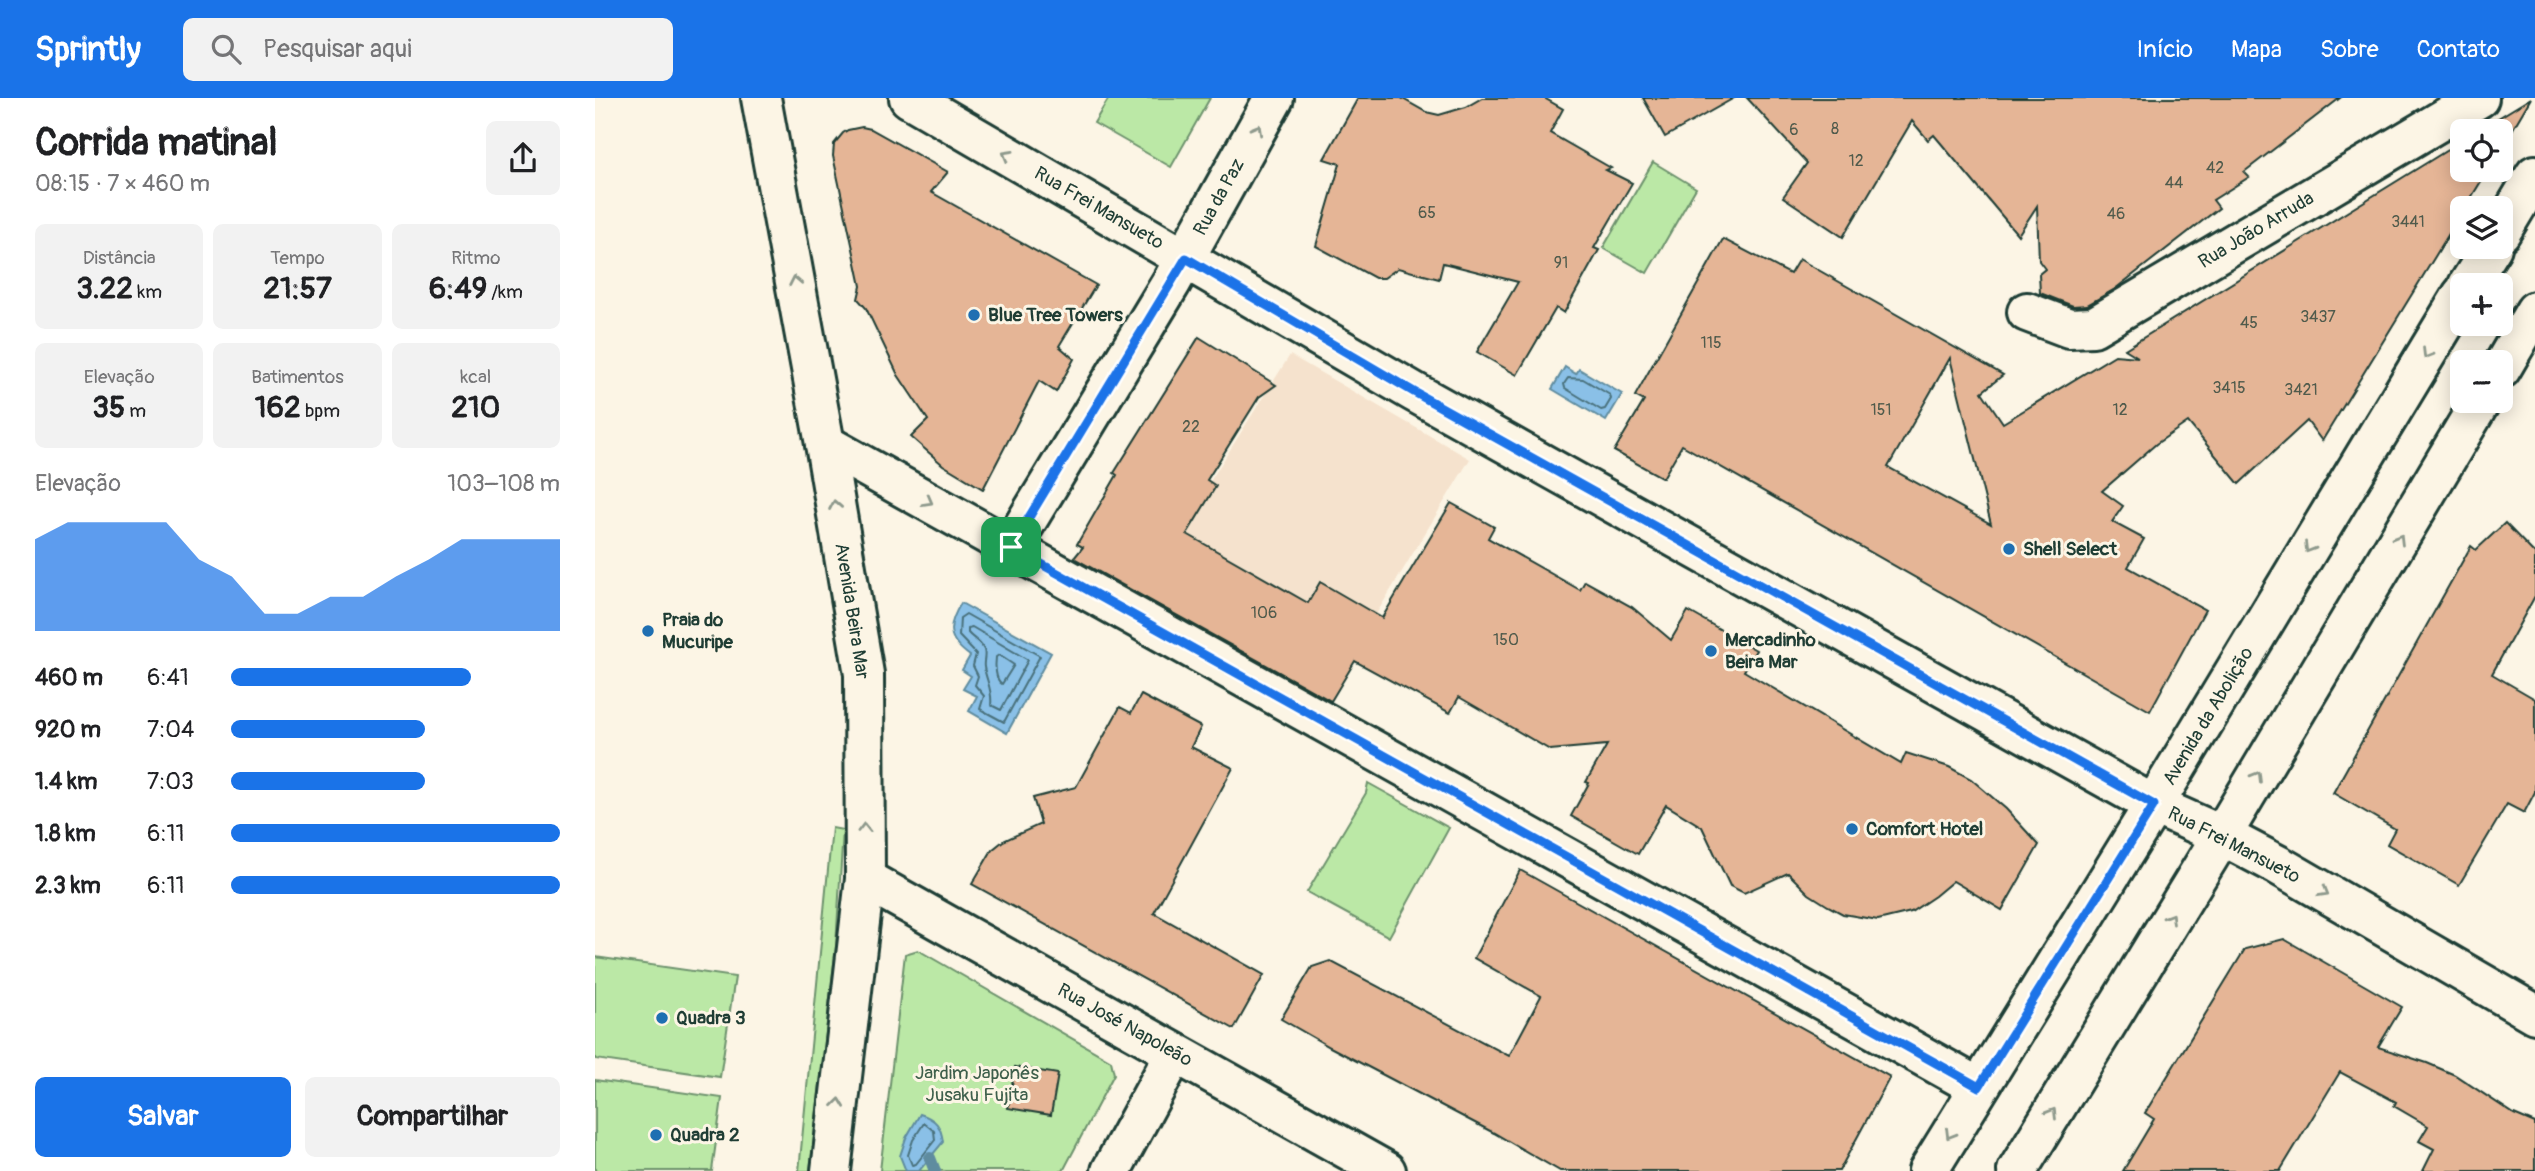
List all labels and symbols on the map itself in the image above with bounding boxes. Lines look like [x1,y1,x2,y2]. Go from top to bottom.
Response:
house number: 8 [1831,119,1839,139]
house number: 6 [1789,120,1799,140]
one-way arrow [1249,124,1262,136]
one-way arrow [1002,150,1015,163]
house number: 12 [1848,151,1864,171]
street label: Rua da Paz [1188,154,1250,240]
house number: 42 [2206,158,2224,178]
street label: Rua Frei Mansueto [1030,161,1168,255]
house number: 44 [2165,173,2183,193]
street label: Rua João Arruda [2194,186,2318,274]
house number: 65 [1418,203,1436,223]
house number: 46 [2107,204,2125,224]
house number: 3441 [2391,212,2425,232]
house number: 91 [1554,253,1568,273]
one-way arrow [788,275,803,287]
place label: Blue Tree Towers [988,303,1123,327]
marker: Blue Tree Towers [966,307,982,323]
house number: 3437 [2300,307,2336,327]
house number: 45 [2240,313,2258,333]
house number: 115 [1700,333,1722,353]
one-way arrow [2422,346,2435,359]
house number: 3415 [2212,378,2246,398]
house number: 3421 [2284,380,2318,400]
house number: 151 [1870,400,1892,420]
house number: 12 [2112,400,2128,420]
house number: 22 [1182,417,1200,437]
one-way arrow [920,492,933,506]
one-way arrow [828,499,843,511]
pin [981,517,1041,577]
one-way arrow [2390,534,2403,547]
place label: Shell Select [2023,537,2119,561]
street label: Avenida Beira Mar [829,541,875,681]
marker: Shell Select [2001,541,2017,557]
one-way arrow [2305,541,2318,554]
house number: 106 [1251,603,1277,623]
place label: Praia do Mucuripe [662,608,734,654]
marker: Praia do Mucuripe [640,623,656,639]
place label: Mercadinho Beira Mar [1725,628,1816,674]
house number: 150 [1493,630,1519,650]
marker: Mercadinho Beira Mar [1703,643,1719,659]
street label: Avenida da Abolição [2157,643,2259,789]
one-way arrow [2249,771,2262,784]
street label: Rua Frei Mansueto [2164,801,2304,889]
place label: Comfort Hotel [1866,817,1983,841]
marker: Comfort Hotel [1844,821,1860,837]
one-way arrow [856,822,872,833]
one-way arrow [2316,884,2329,897]
one-way arrow [2162,913,2175,926]
street label: Rua José Napoleão [1053,978,1197,1072]
place label: Quadra 3 [676,1006,746,1030]
marker: Quadra 3 [654,1010,670,1026]
park label: Jardim Japonês Jusaku Fujita [915,1061,1039,1107]
one-way arrow [831,1097,846,1109]
one-way arrow [2044,1107,2057,1120]
place label: Quadra 2 [670,1123,740,1147]
marker: Quadra 2 [648,1127,664,1143]
one-way arrow [1946,1127,1959,1140]

